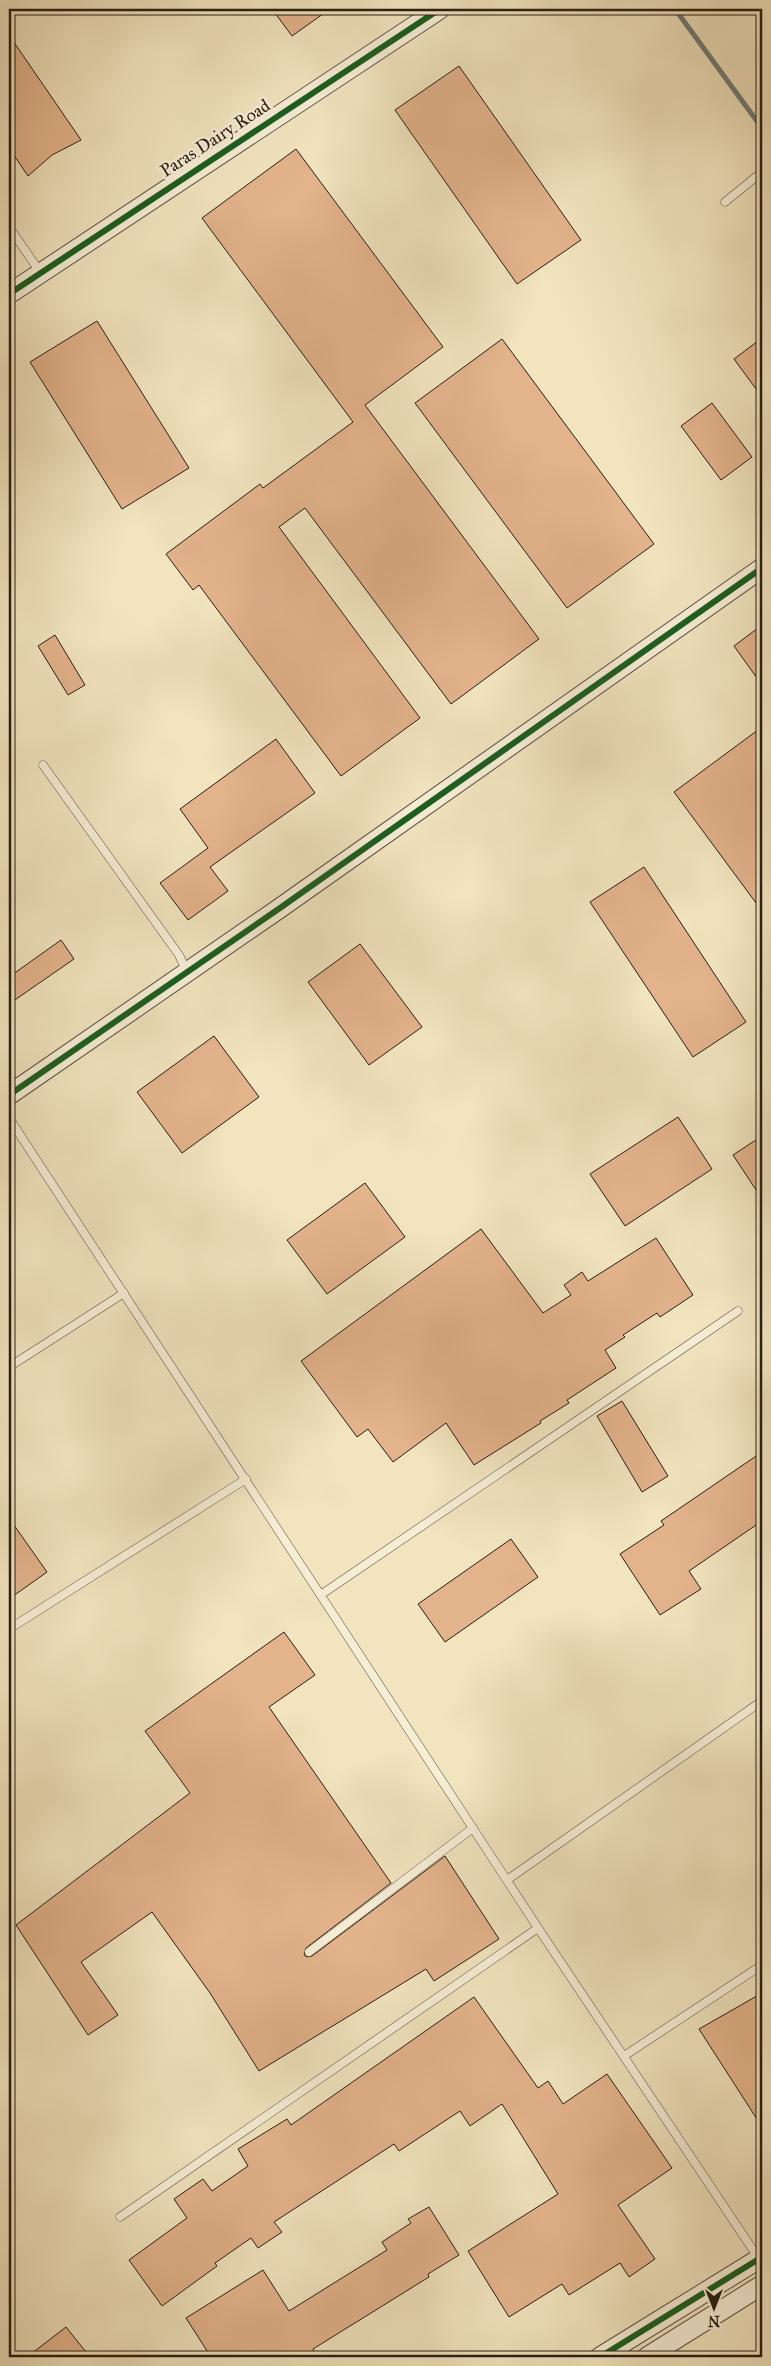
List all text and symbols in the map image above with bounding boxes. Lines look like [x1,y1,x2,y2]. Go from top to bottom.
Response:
street label: Paras Dairy Road [156,94,274,182]
north arrow [688,2284,738,2334]
text: N [708,2312,720,2329]

